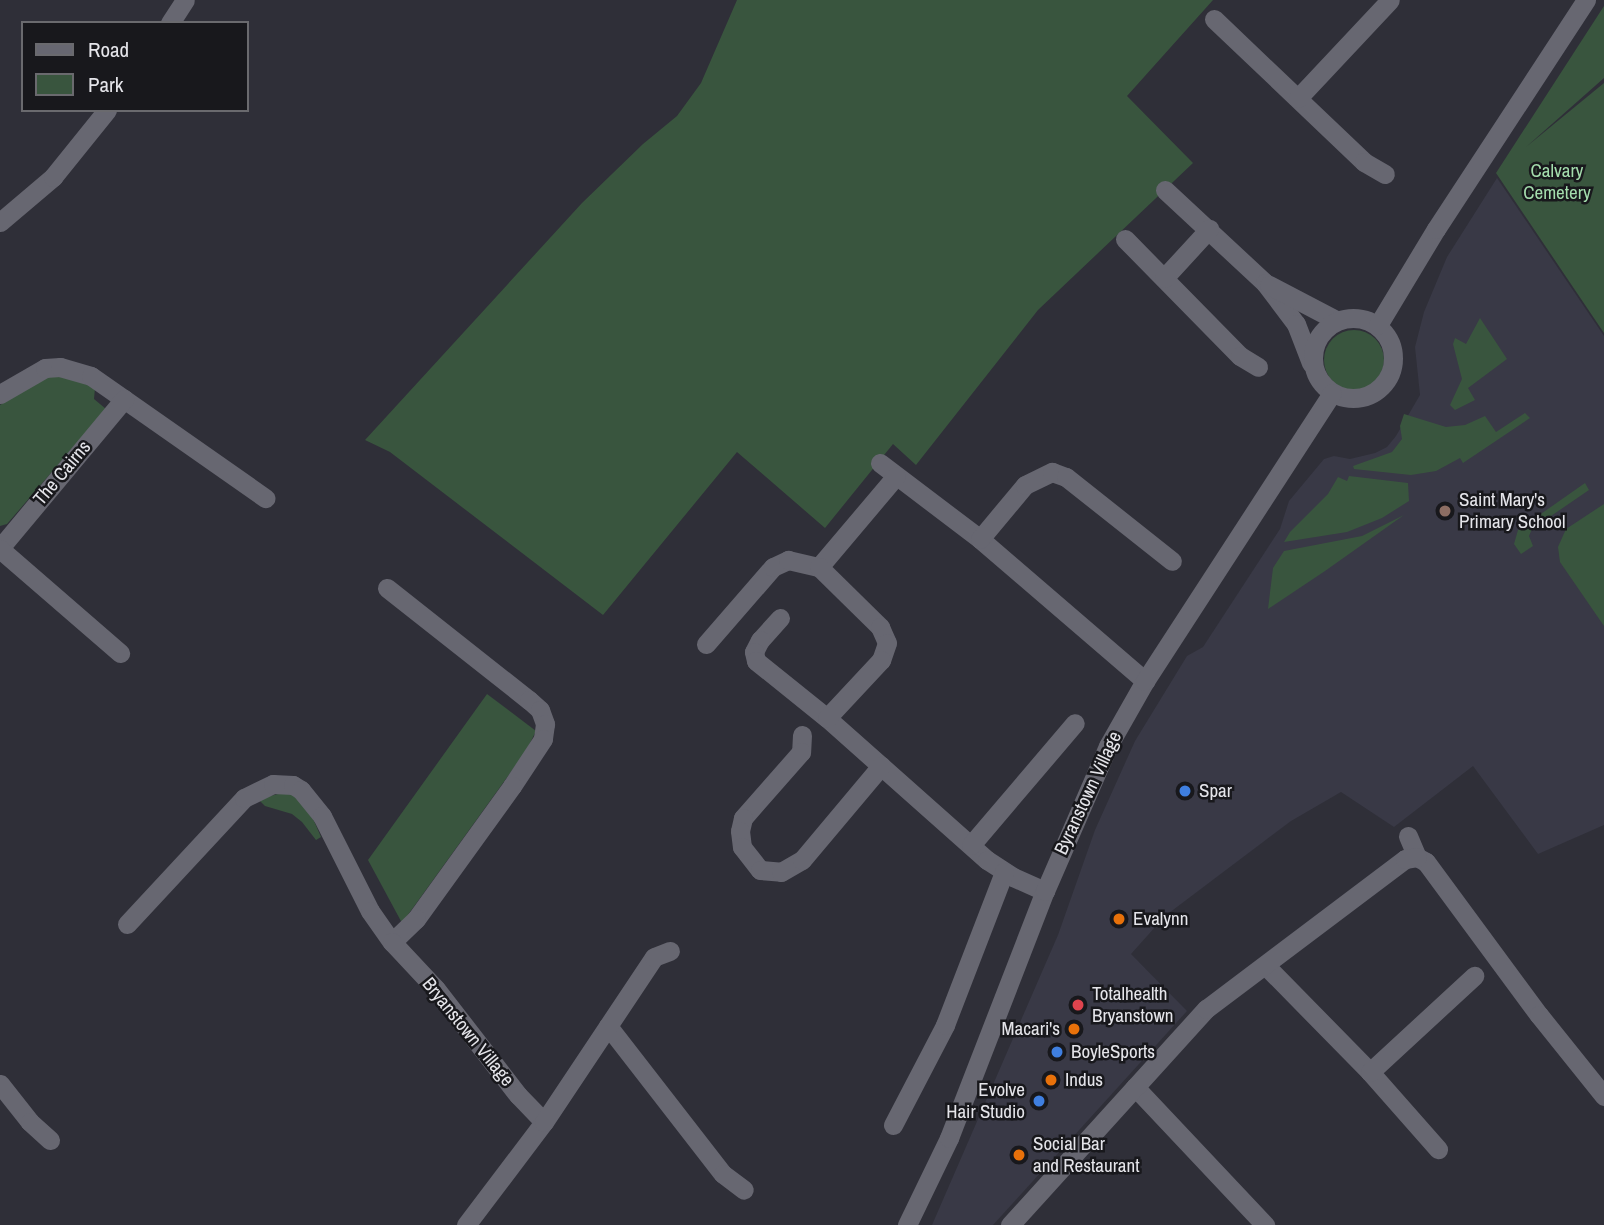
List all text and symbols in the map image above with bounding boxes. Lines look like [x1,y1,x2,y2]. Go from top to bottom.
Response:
legend [21,21,248,112]
text: Road [88,35,129,64]
text: Park [88,70,123,99]
park label: Calvary Cemetery [1523,160,1591,204]
street label: The Cairns [28,436,96,510]
place label: Saint Mary's Primary School [1459,489,1565,533]
marker: Saint Mary's Primary School [1437,503,1453,519]
street label: Byranstown Village [1050,728,1126,858]
place label: Spar [1199,780,1232,802]
marker: Spar [1177,783,1193,799]
place label: Evalynn [1133,908,1188,930]
marker: Evalynn [1111,911,1127,927]
street label: Bryanstown Village [417,973,519,1091]
place label: Totalhealth Bryanstown [1092,983,1173,1027]
marker: Totalhealth Bryanstown [1070,997,1086,1013]
place label: Macari's [1002,1018,1060,1040]
marker: Macari's [1066,1021,1082,1037]
place label: BoyleSports [1071,1041,1155,1063]
marker: BoyleSports [1049,1044,1065,1060]
place label: Indus [1065,1069,1103,1091]
marker: Indus [1043,1072,1059,1088]
place label: Evolve Hair Studio [946,1079,1025,1123]
marker: Evolve Hair Studio [1031,1093,1047,1109]
place label: Social Bar and Restaurant [1033,1133,1140,1177]
marker: Social Bar and Restaurant [1011,1147,1027,1163]

